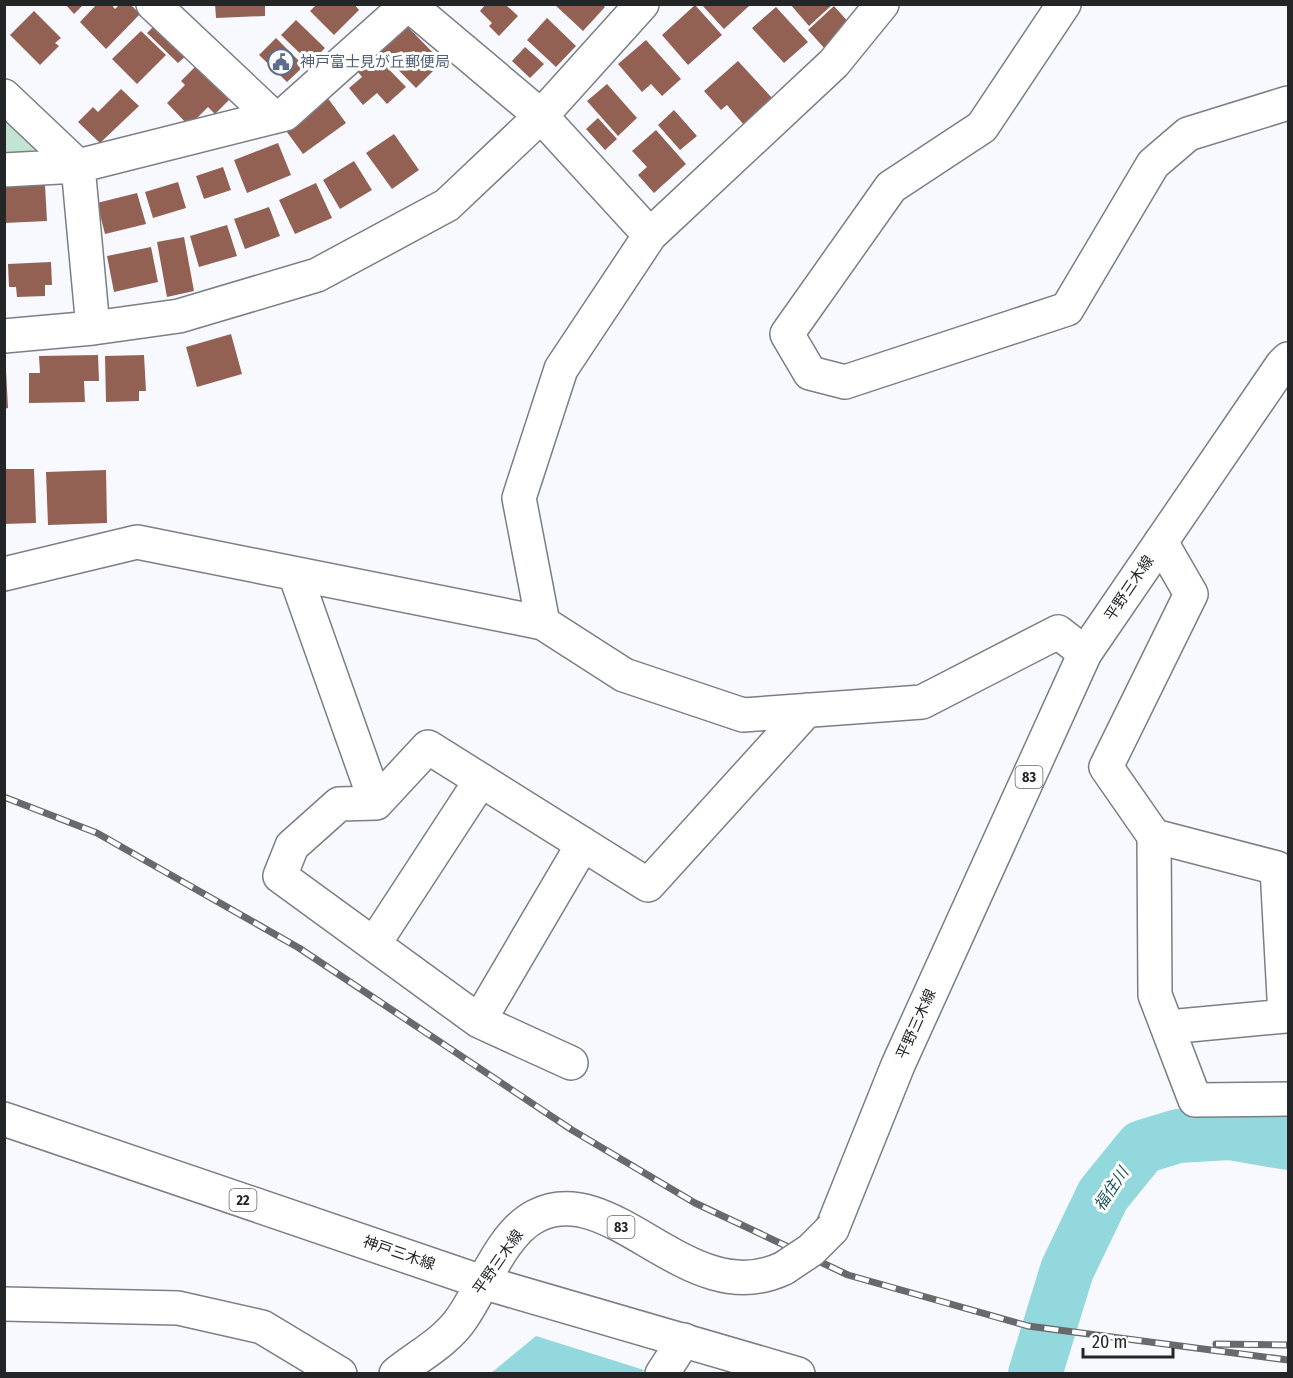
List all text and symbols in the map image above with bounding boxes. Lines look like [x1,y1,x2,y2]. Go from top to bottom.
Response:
public building icon: 神戸富士見が丘郵便局 [266,47,296,77]
place label: 神戸富士見が丘郵便局 [300,53,450,71]
street label: 平野三木線 [1101,552,1157,624]
road number: 83 [1016,766,1042,788]
street label: 平野三木線 [893,986,939,1062]
water label: 福住川 [1090,1162,1133,1214]
road number: 22 [230,1189,256,1211]
road number: 83 [608,1216,634,1238]
street label: 平野三木線 [469,1226,527,1298]
street label: 神戸三木線 [361,1232,437,1274]
scale bar [1083,1321,1173,1359]
text: 20 m [1092,1331,1127,1353]

